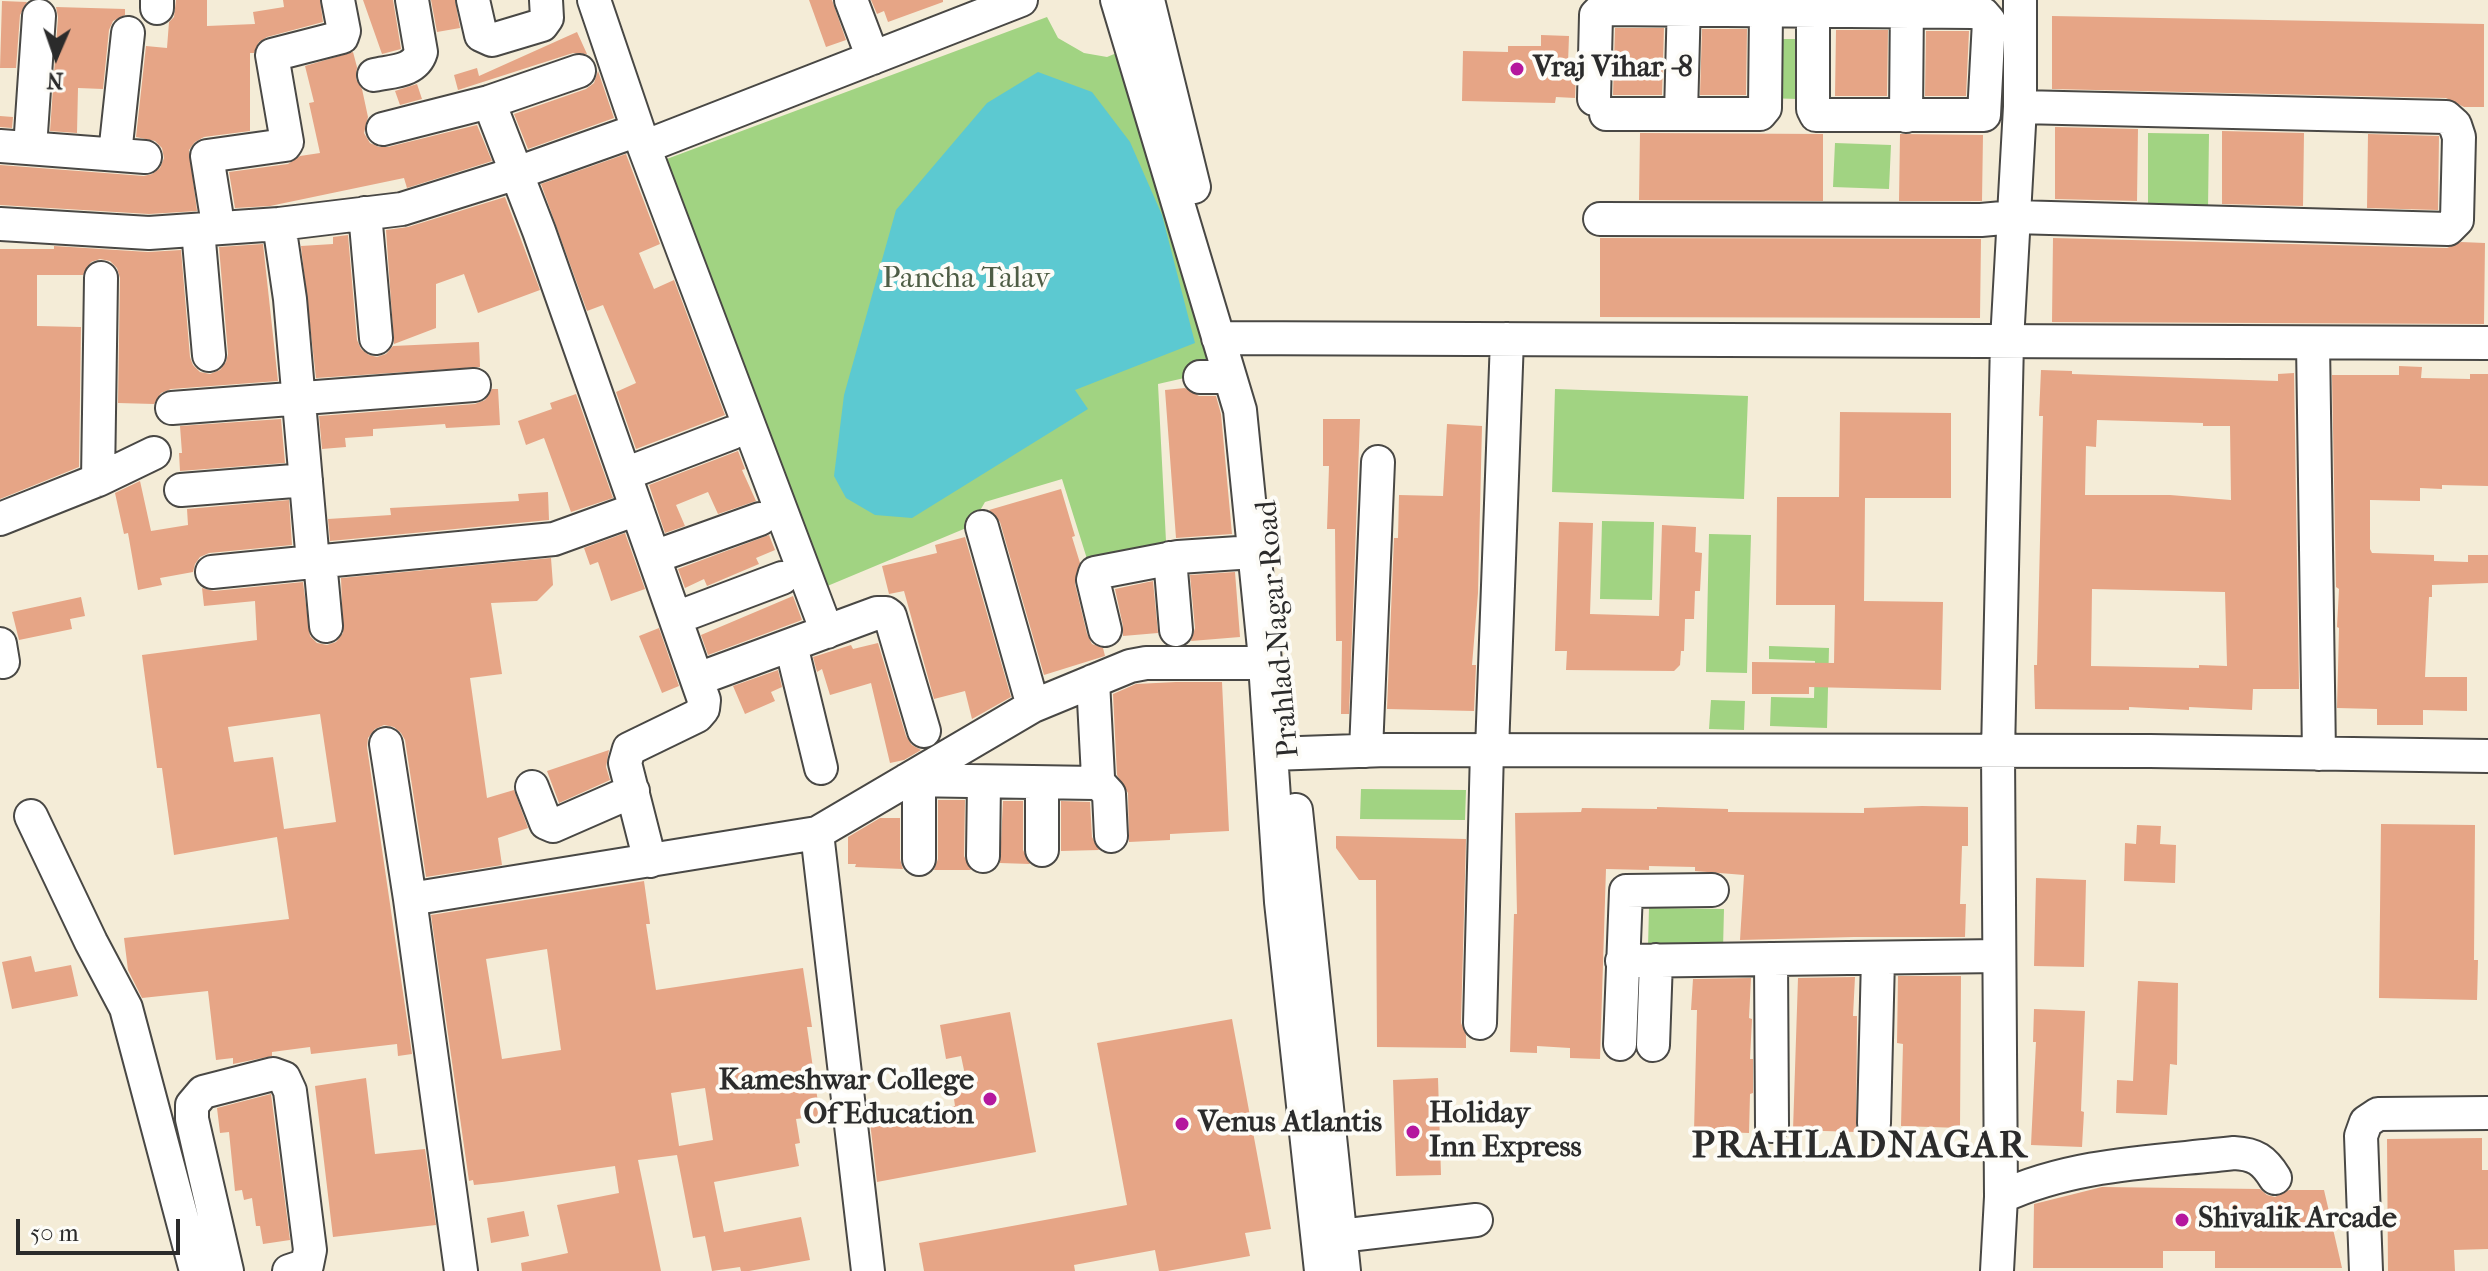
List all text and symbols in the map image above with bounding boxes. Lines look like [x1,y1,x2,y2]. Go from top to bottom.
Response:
north arrow [16,16,96,96]
place label: Vraj Vihar -8 [1533,51,1693,87]
marker: Vraj Vihar -8 [1508,60,1526,78]
text: N [46,67,64,93]
park label: Pancha Talav [882,262,1050,298]
street label: Prahlad Nagar Road [1250,499,1308,759]
place label: Kameshwar College Of Education [719,1064,974,1134]
marker: Kameshwar College Of Education [981,1090,999,1108]
place label: Holiday Inn Express [1429,1097,1582,1168]
place label: Venus Atlantis [1198,1106,1382,1142]
marker: Venus Atlantis [1173,1115,1191,1133]
marker: Holiday Inn Express [1404,1123,1422,1141]
district label: PRAHLADNAGAR [1692,1125,2028,1171]
place label: Shivalik Arcade [2198,1202,2397,1238]
scale bar [20,1203,184,1253]
marker: Shivalik Arcade [2173,1211,2191,1229]
text: 50 m [30,1219,79,1247]

